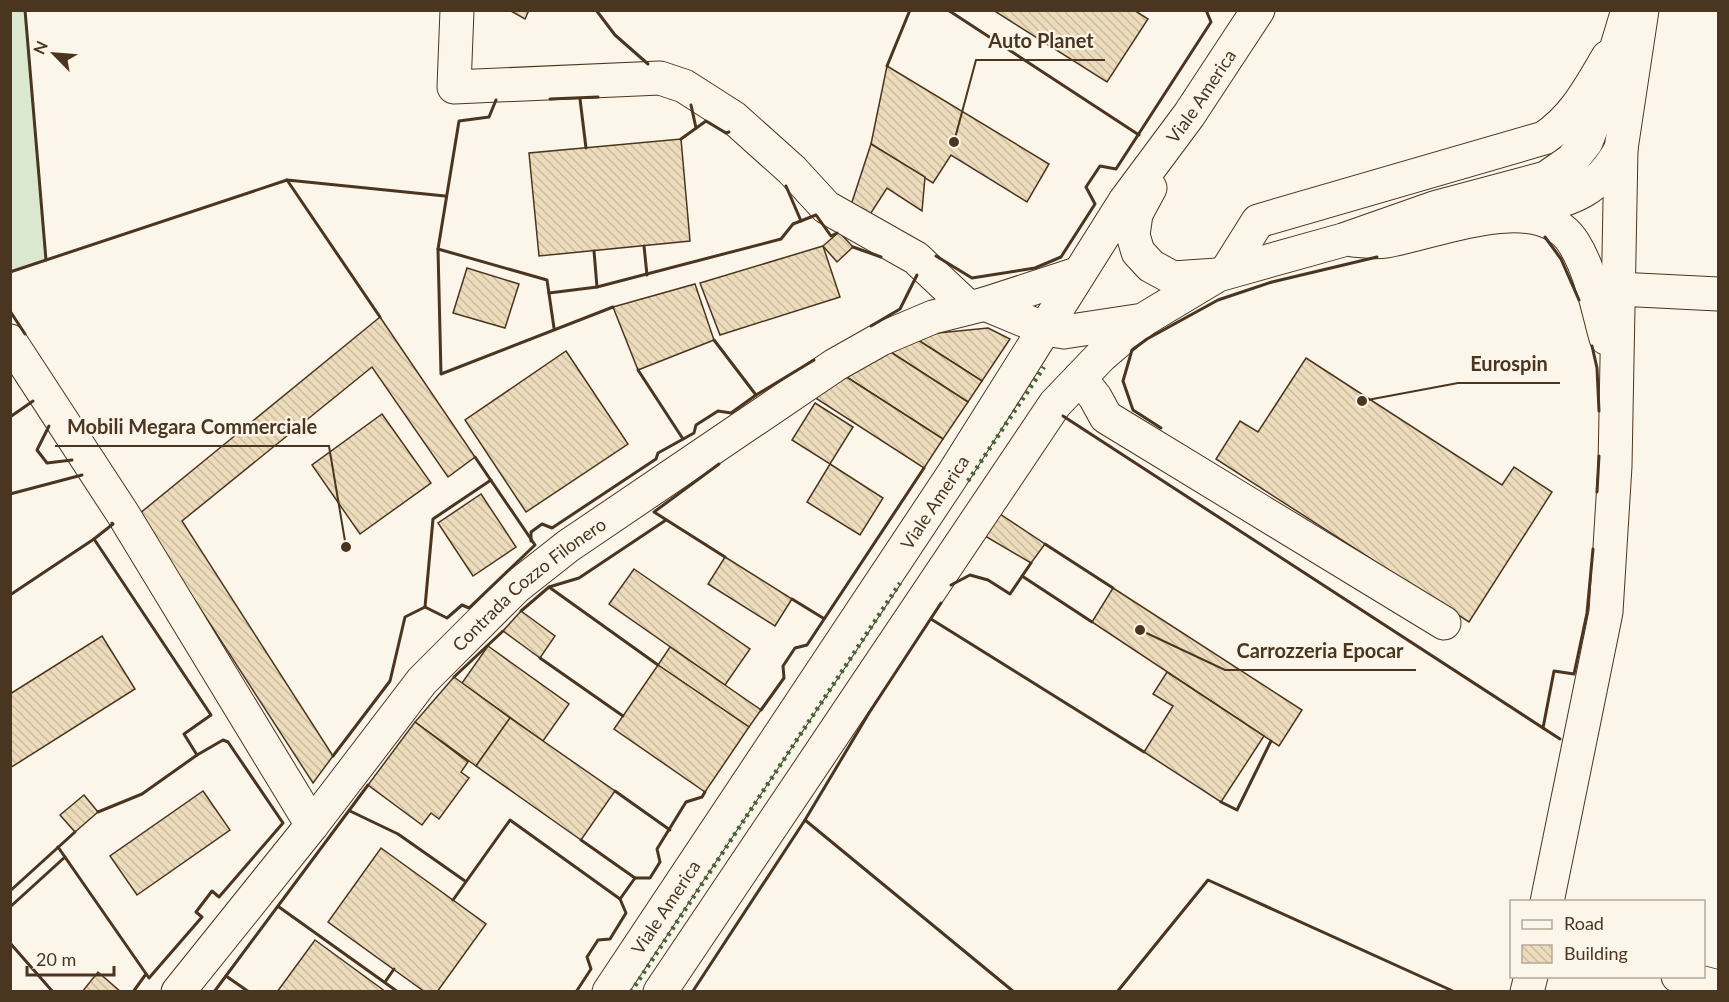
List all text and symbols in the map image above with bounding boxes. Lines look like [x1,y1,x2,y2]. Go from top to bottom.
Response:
callout: Auto Planet [976,22,1105,60]
north arrow [24,24,84,84]
text: Auto Planet [987,28,1094,52]
text: N [29,38,51,57]
street label: Viale America [1161,45,1240,147]
callout: Eurospin [1458,345,1560,383]
text: Eurospin [1470,351,1548,375]
callout: Mobili Megara Commerciale [55,408,329,446]
text: Mobili Megara Commerciale [67,414,317,438]
street label: Viale America [895,451,973,553]
street label: Contrada Cozzo Filonero [447,513,610,656]
callout: Carrozzeria Epocar [1225,632,1416,670]
text: Carrozzeria Epocar [1236,638,1404,662]
street label: Viale America [626,856,705,958]
legend [1510,900,1705,978]
text: Road [1564,912,1604,934]
scale bar [27,939,114,977]
text: Building [1564,942,1628,964]
text: 20 m [36,948,76,970]

